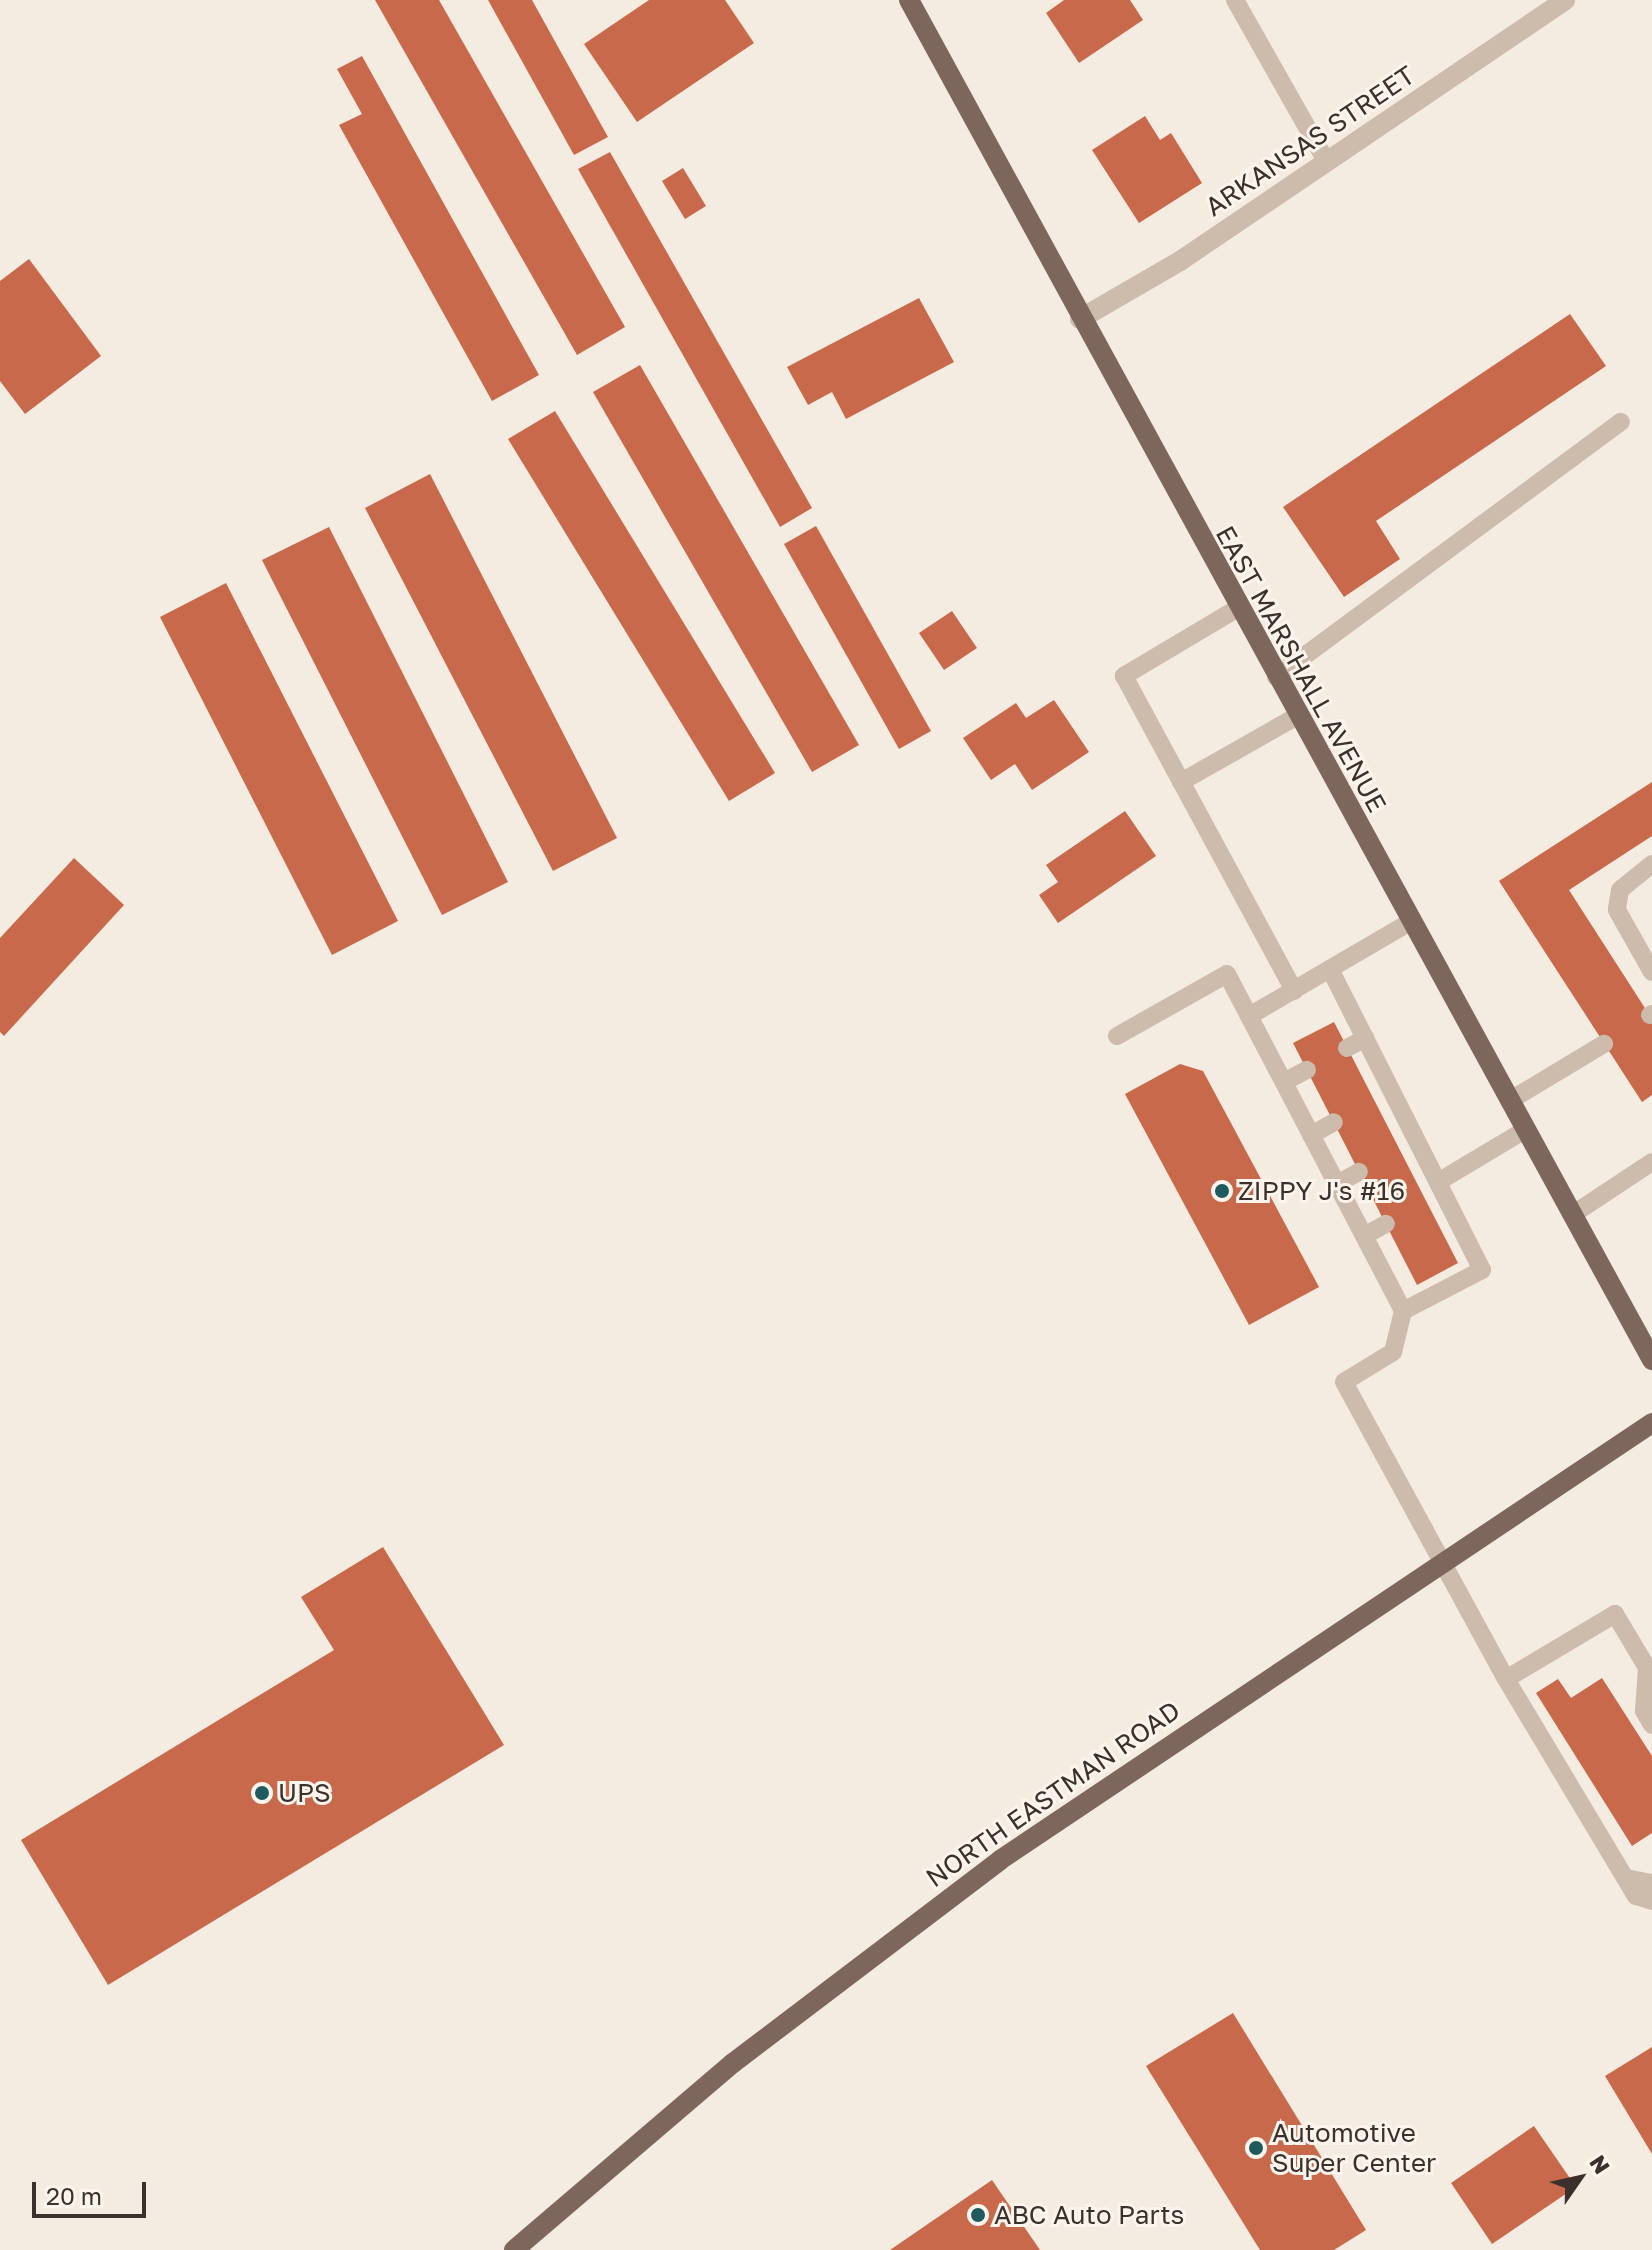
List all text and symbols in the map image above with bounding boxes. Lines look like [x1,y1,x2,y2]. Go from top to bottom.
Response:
street label: ARKANSAS STREET [1199,59,1421,223]
street label: EAST MARSHALL AVENUE [1209,520,1393,818]
place label: ZIPPY J's #16 [1238,1175,1405,1207]
marker: ZIPPY J's #16 [1213,1182,1231,1200]
street label: NORTH EASTMAN ROAD [920,1695,1186,1893]
place label: UPS [278,1777,331,1809]
marker: UPS [253,1784,271,1802]
place label: Automotive Super Center [1272,2117,1436,2178]
north arrow [1540,2138,1620,2218]
marker: Automotive Super Center [1247,2139,1265,2157]
text: N [1584,2150,1616,2179]
scale bar [36,2166,150,2216]
text: 20 m [46,2181,102,2210]
place label: ABC Auto Parts [994,2199,1184,2231]
marker: ABC Auto Parts [969,2206,987,2224]

